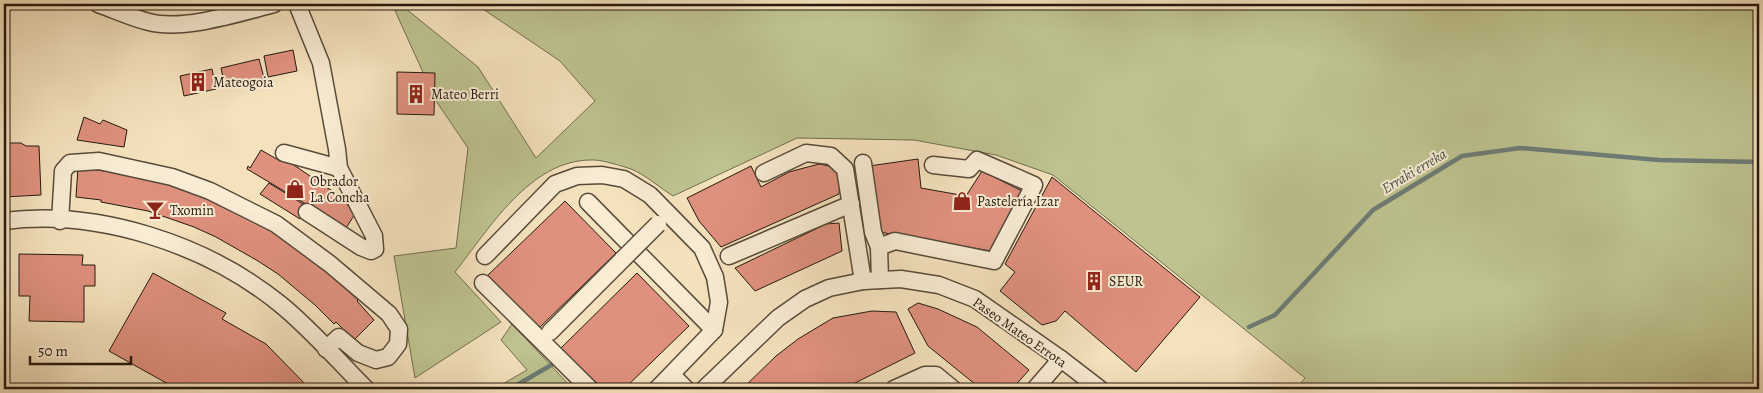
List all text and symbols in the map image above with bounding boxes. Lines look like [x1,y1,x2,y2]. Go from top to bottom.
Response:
building icon: Mateogoia [187,71,209,93]
place label: Mateogoia [213,73,274,92]
building icon: Mateo Berri [405,83,427,105]
place label: Mateo Berri [431,85,499,104]
water label: Erraki erreka [1378,144,1450,198]
place label: Obrador La Concha [310,172,370,207]
shop icon: Obrador La Concha [284,178,306,200]
shop icon: Pastelería Izar [951,190,973,212]
place label: Pastelería Izar [977,192,1060,211]
bar icon: Txomin [144,199,166,221]
place label: Txomin [170,201,214,220]
building icon: SEUR [1083,270,1105,292]
place label: SEUR [1109,272,1143,291]
street label: Paseo Mateo Errota [969,293,1071,372]
scale bar [30,333,131,365]
text: 50 m [38,341,68,361]

